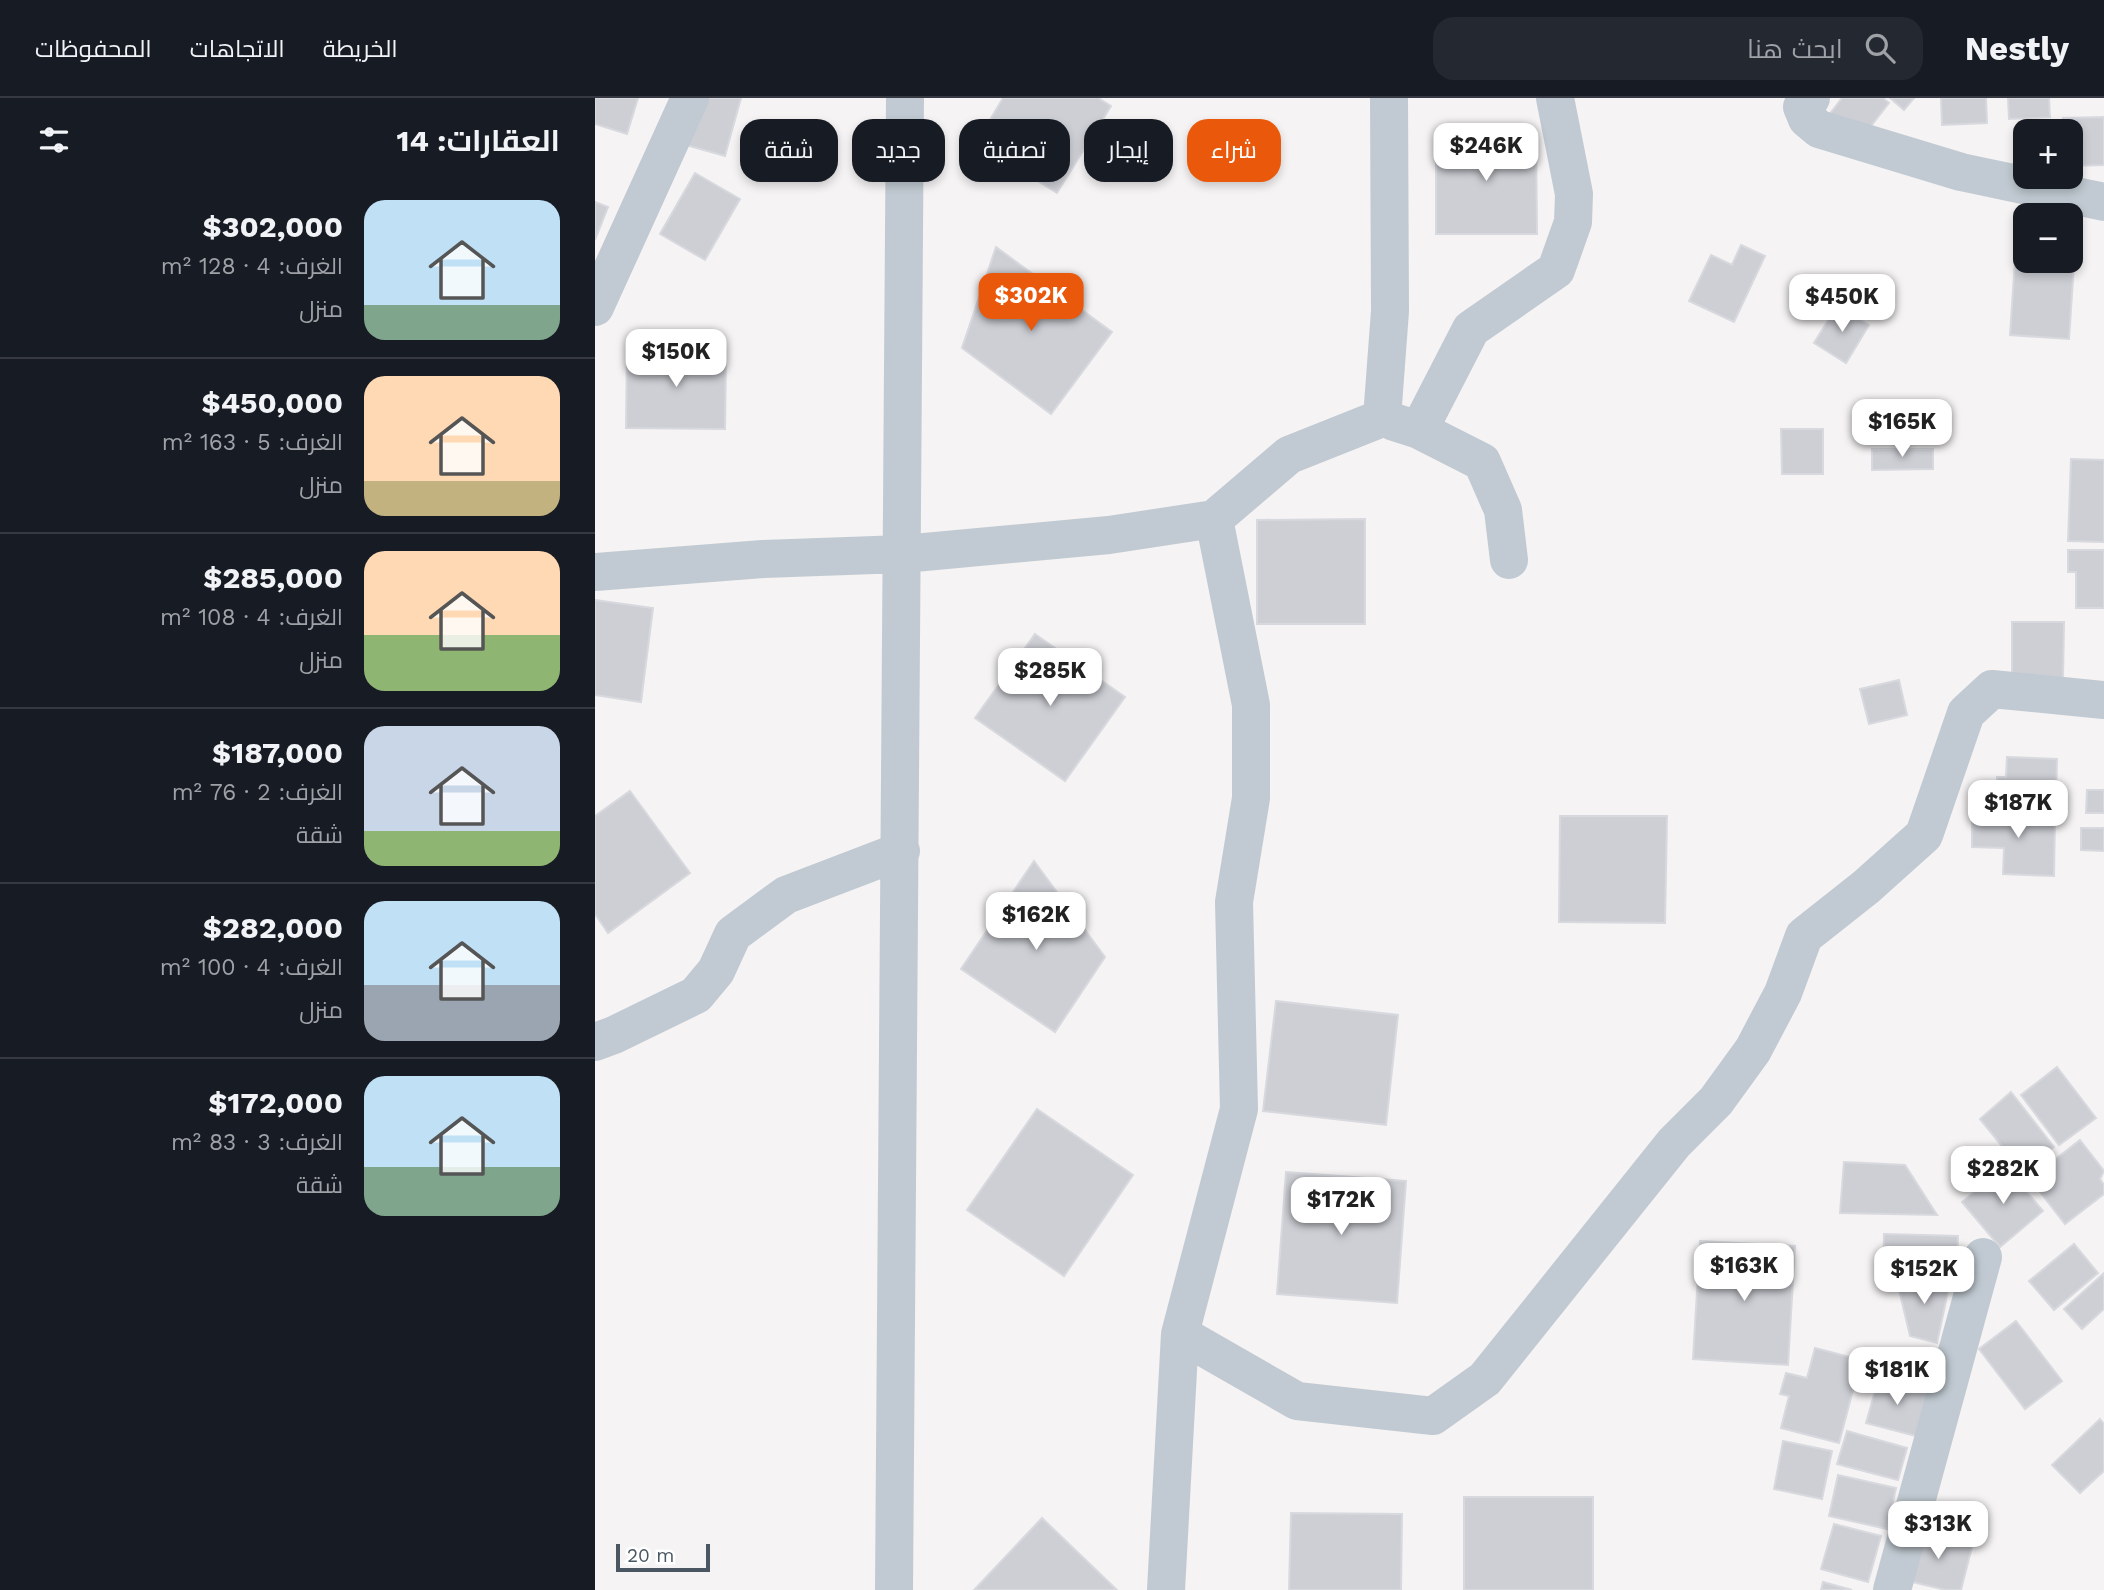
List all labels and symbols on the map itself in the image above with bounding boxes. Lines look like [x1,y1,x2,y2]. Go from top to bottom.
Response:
pin: $246K [1437,123,1535,183]
pin: $302K [982,274,1080,333]
pin: $450K [1793,274,1891,334]
pin: $150K [627,330,725,389]
pin: $165K [1853,400,1951,459]
pin: $285K [1001,648,1099,708]
pin: $187K [1969,780,2067,840]
pin: $162K [987,892,1085,952]
pin: $282K [1954,1146,2052,1206]
pin: $172K [1292,1178,1390,1237]
pin: $163K [1695,1244,1793,1303]
pin: $152K [1875,1246,1973,1306]
pin: $181K [1848,1348,1946,1407]
pin: $313K [1889,1502,1987,1561]
scale bar [616,1541,711,1573]

